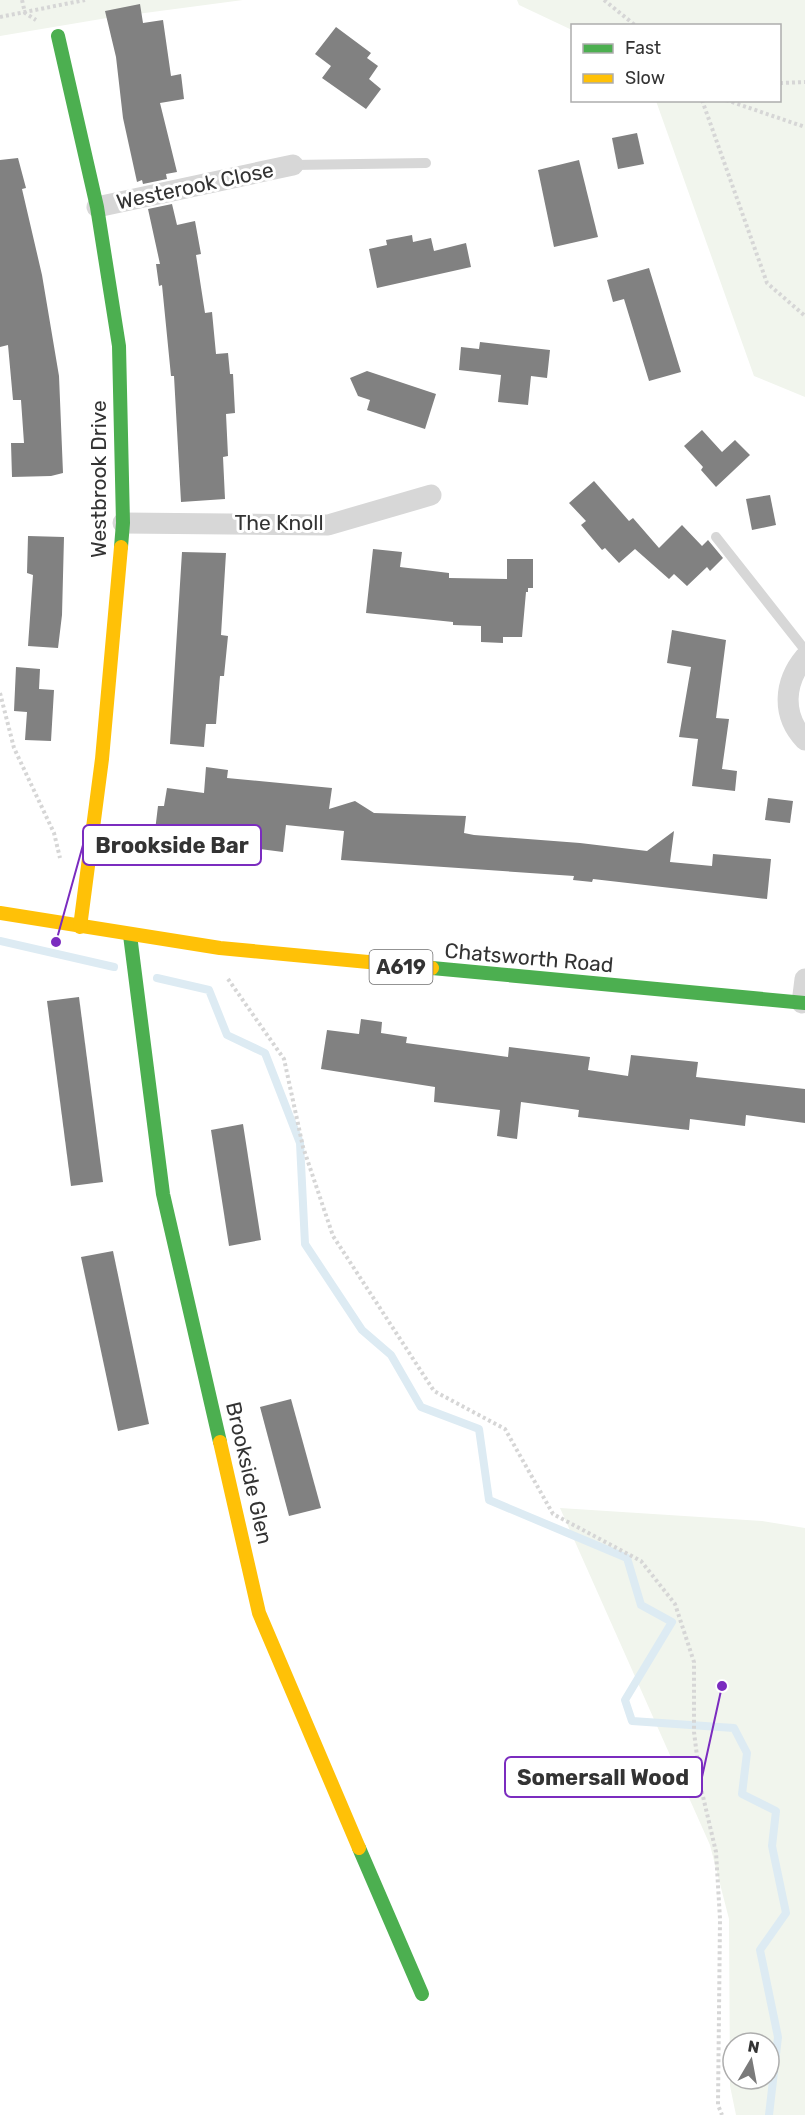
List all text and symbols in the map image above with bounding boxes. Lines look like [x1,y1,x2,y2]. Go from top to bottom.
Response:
legend [571,24,781,102]
text: Fast [625,37,661,59]
text: Slow [625,67,665,89]
street label: Westerook Close [114,157,276,214]
street label: Westbrook Drive [86,400,111,558]
street label: The Knoll [234,510,324,535]
callout: Brookside Bar [83,825,261,865]
text: Brookside Bar [95,832,249,859]
street label: Chatsworth Road [444,938,615,977]
road number: A619 [370,950,432,984]
street label: Brookside Glen [221,1399,278,1547]
callout: Somersall Wood [505,1757,702,1797]
text: Somersall Wood [517,1764,689,1791]
north arrow [721,2031,781,2091]
text: N [746,2036,761,2057]

